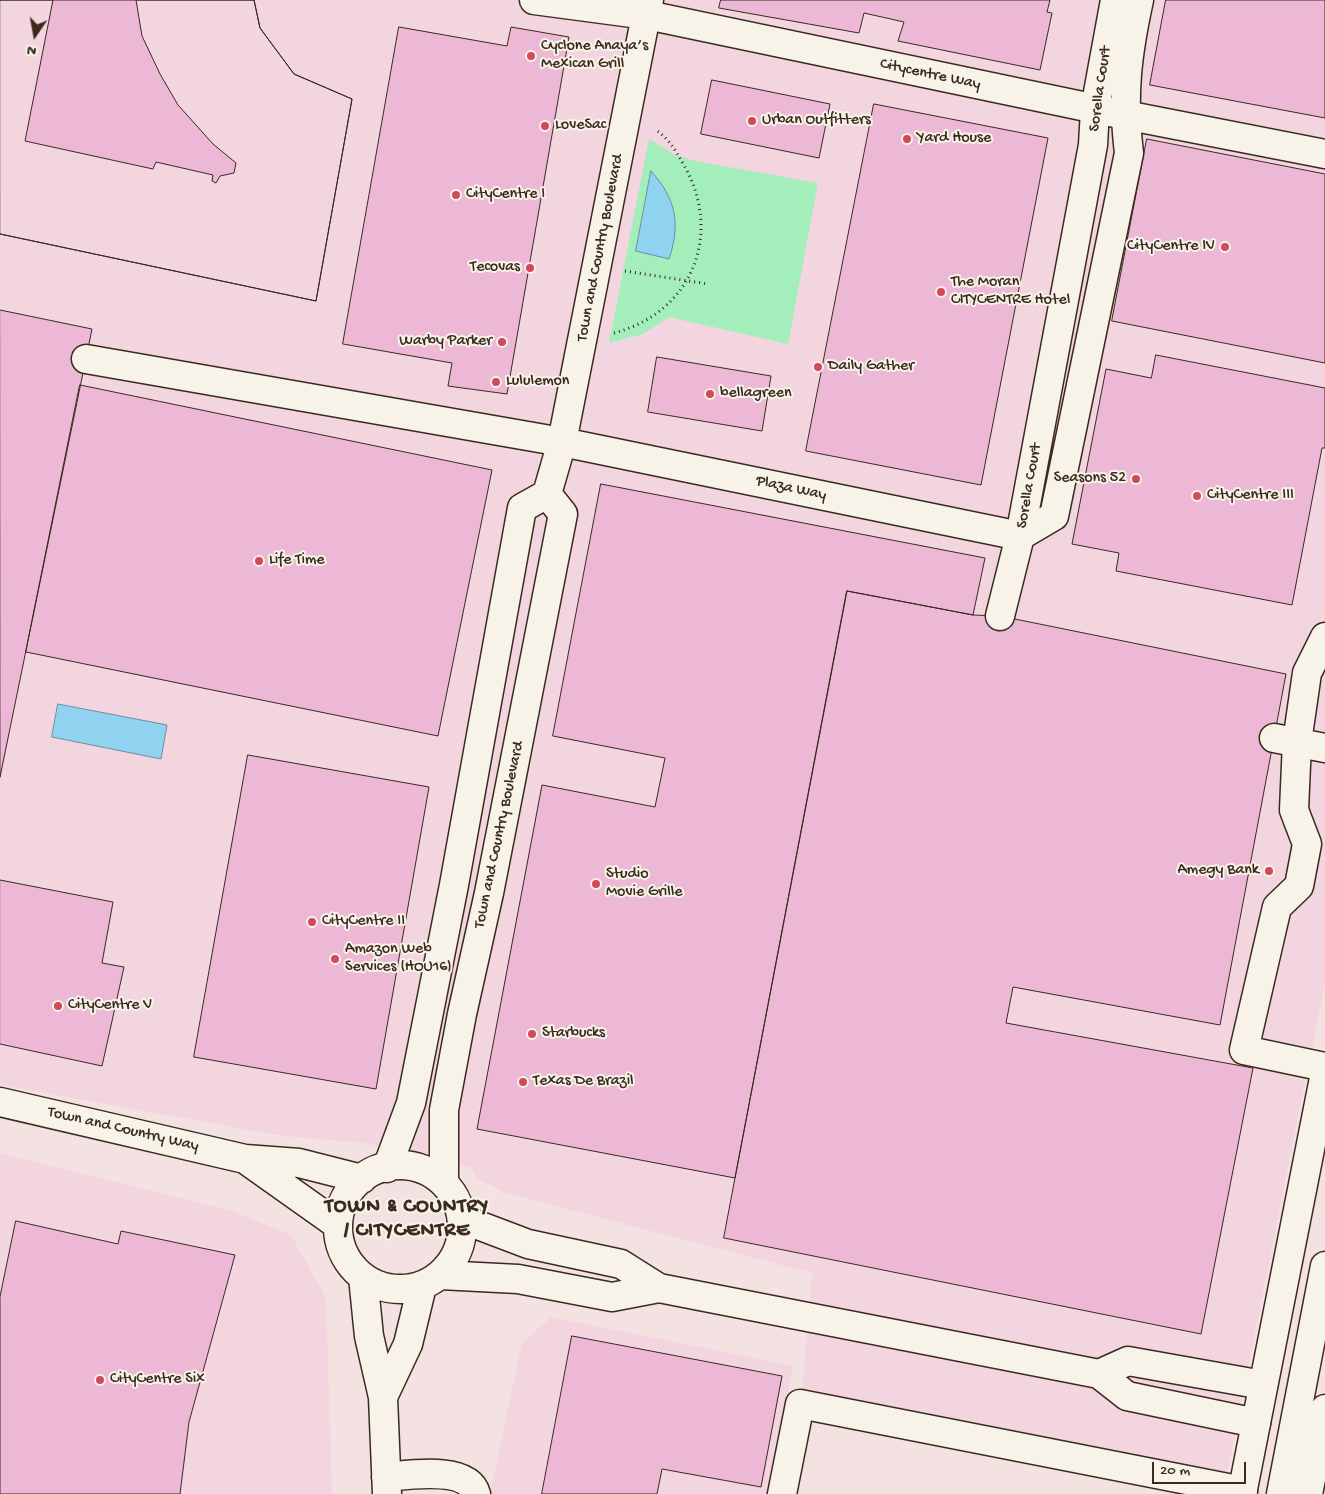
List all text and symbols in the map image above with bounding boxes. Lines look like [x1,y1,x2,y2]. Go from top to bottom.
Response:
north arrow [10,10,60,60]
place label: Cyclone Anaya’s Mexican Grill [541,37,648,75]
text: N [26,41,38,59]
street label: Sorella Court [1086,45,1116,133]
marker: Cyclone Anaya’s Mexican Grill [525,50,537,62]
street label: Citycentre Way [878,55,982,95]
place label: Urban Outfitters [762,111,871,131]
marker: Urban Outfitters [746,115,758,127]
place label: LoveSac [555,116,606,136]
marker: LoveSac [539,120,551,132]
place label: Yard House [917,129,991,149]
marker: Yard House [901,133,913,145]
street label: Town and Country Boulevard [573,153,629,343]
place label: CityCentre I [466,185,545,205]
marker: CityCentre I [450,189,462,201]
place label: CityCentre IV [1127,237,1215,257]
marker: CityCentre IV [1219,241,1231,253]
place label: Tecovas [470,258,520,278]
marker: Tecovas [524,262,536,274]
place label: The Moran CITYCENTRE Hotel [951,273,1070,311]
marker: The Moran CITYCENTRE Hotel [935,286,947,298]
place label: Warby Parker [399,332,492,352]
marker: Warby Parker [496,336,508,348]
place label: Daily Gather [828,357,914,377]
marker: Daily Gather [812,361,824,373]
place label: Lululemon [506,372,569,392]
marker: Lululemon [490,376,502,388]
place label: bellagreen [720,384,792,404]
marker: bellagreen [704,388,716,400]
street label: Sorella Court [1013,442,1047,530]
place label: Seasons 52 [1054,469,1126,489]
street label: Plaza Way [754,472,828,506]
marker: Seasons 52 [1130,473,1142,485]
place label: CityCentre III [1207,486,1294,506]
marker: CityCentre III [1191,490,1203,502]
place label: Life Time [269,551,325,571]
marker: Life Time [253,555,265,567]
street label: Town and Country Boulevard [471,740,529,930]
place label: Amegy Bank [1177,861,1259,881]
place label: Studio Movie Grille [606,865,683,903]
marker: Amegy Bank [1263,865,1275,877]
marker: Studio Movie Grille [590,878,602,890]
place label: CityCentre II [322,912,405,932]
marker: CityCentre II [306,916,318,928]
place label: Amazon Web Services (HOU16) [345,940,452,978]
marker: Amazon Web Services (HOU16) [329,953,341,965]
place label: CityCentre V [68,996,152,1016]
marker: CityCentre V [52,1000,64,1012]
place label: Starbucks [542,1024,605,1044]
marker: Starbucks [526,1028,538,1040]
place label: Texas De Brazil [533,1072,634,1092]
marker: Texas De Brazil [517,1076,529,1088]
street label: Town and Country Way [46,1103,200,1157]
district label: TOWN & COUNTRY / CITYCENTRE [323,1195,491,1245]
place label: CityCentre Six [110,1370,205,1390]
marker: CityCentre Six [94,1374,106,1386]
scale bar [1155,1452,1249,1484]
text: 20 m [1160,1462,1190,1480]

